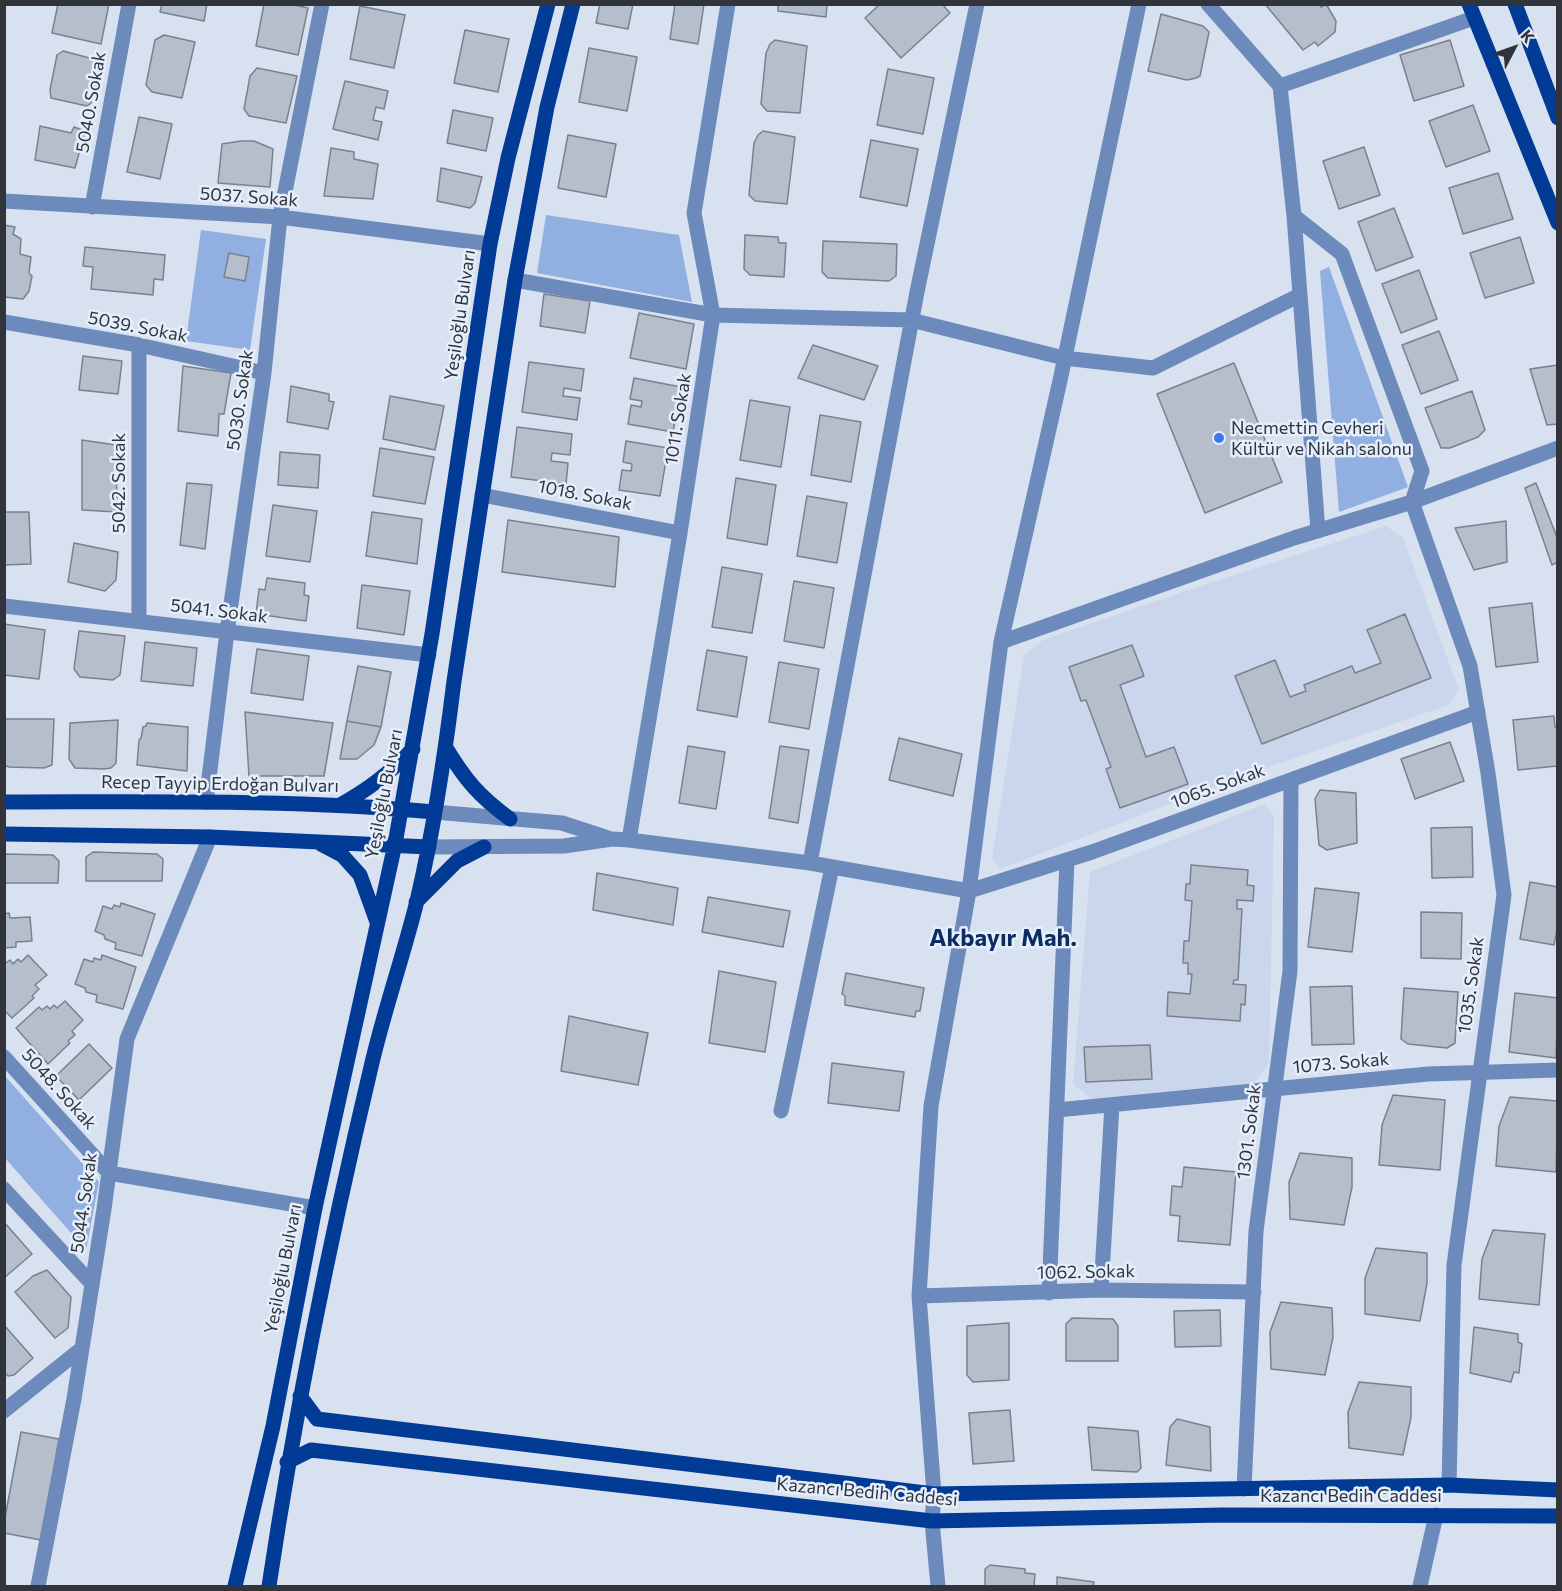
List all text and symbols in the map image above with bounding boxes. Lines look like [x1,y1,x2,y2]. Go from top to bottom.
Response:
north arrow [1484,18,1544,78]
text: K [1517,25,1539,46]
street label: 5040. Sokak [71,50,111,154]
street label: 5037. Sokak [199,183,299,211]
street label: Yeşiloğlu Bulvarı [440,248,480,382]
street label: 5039. Sokak [86,307,190,347]
street label: 5030. Sokak [222,348,258,452]
street label: 1011. Sokak [660,372,696,466]
place label: Necmettin Cevheri Kültür ve Nikah salonu [1231,417,1412,460]
marker: Necmettin Cevheri Kültür ve Nikah salonu [1212,431,1226,445]
street label: 5042. Sokak [108,433,130,533]
street label: 1018. Sokak [536,475,634,515]
street label: 5041. Sokak [169,594,269,628]
street label: Yeşiloğlu Bulvarı [361,727,407,861]
street label: 1065. Sokak [1168,759,1268,813]
street label: Recep Tayyip Erdoğan Bulvarı [101,771,339,797]
district label: Akbayır Mah. [929,924,1077,952]
street label: 1035. Sokak [1454,935,1488,1035]
street label: 5048. Sokak [17,1044,101,1134]
street label: 1073. Sokak [1292,1048,1390,1078]
street label: 1301. Sokak [1232,1083,1266,1181]
street label: 5044. Sokak [66,1151,102,1255]
street label: Yeşiloğlu Bulvarı [260,1202,306,1336]
street label: 1062. Sokak [1037,1260,1135,1284]
street label: Kazancı Bedih Caddesi [775,1473,959,1511]
street label: Kazancı Bedih Caddesi [1260,1485,1442,1507]

